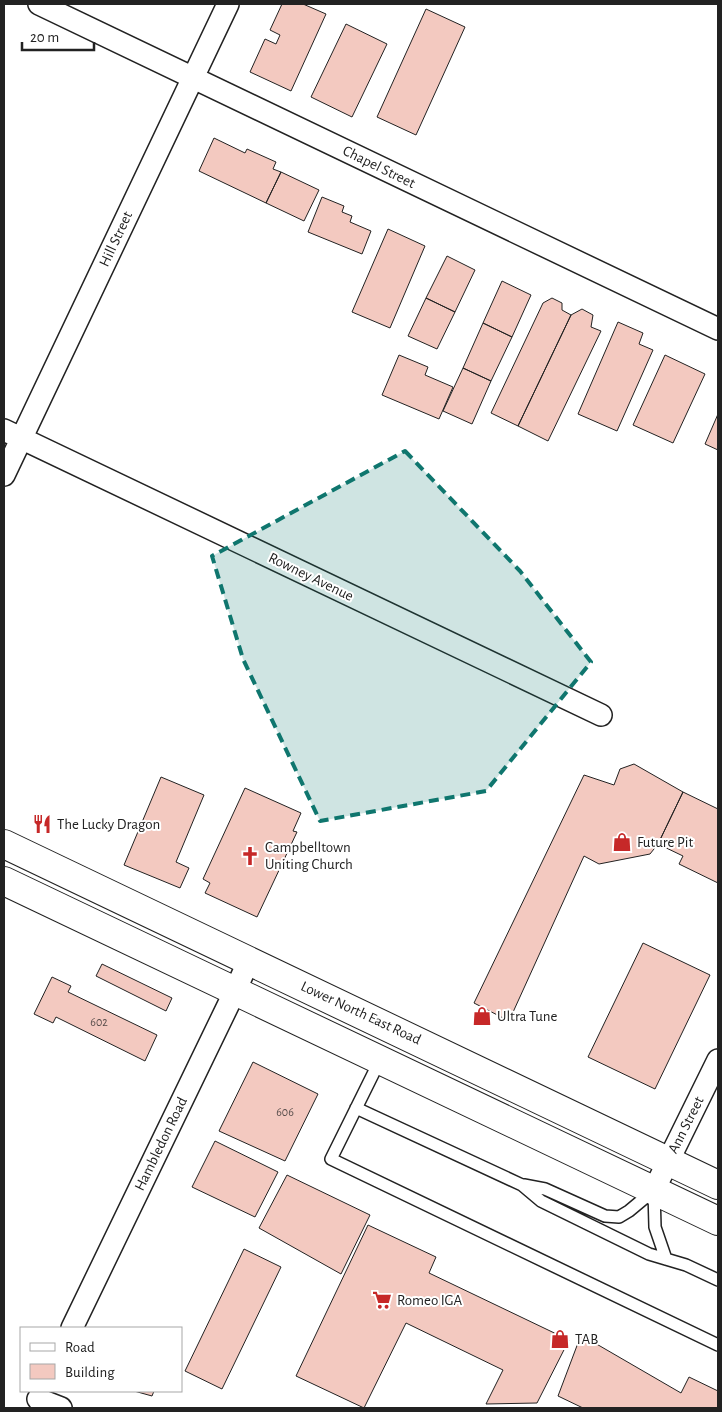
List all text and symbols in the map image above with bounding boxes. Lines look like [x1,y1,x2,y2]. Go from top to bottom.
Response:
scale bar [22,20,95,52]
text: 20 m [30,30,59,45]
street label: Chapel Street [340,143,418,191]
street label: Hill Street [97,209,135,269]
street label: Rowney Avenue [266,550,356,604]
restaurant icon: The Lucky Dragon [31,813,53,835]
place label: The Lucky Dragon [57,817,160,832]
shop icon: Future Pit [611,831,633,853]
place label: Future Pit [637,835,693,850]
place label: Campbelltown Uniting Church [265,840,353,872]
church icon: Campbelltown Uniting Church [239,845,261,867]
street label: Lower North East Road [299,979,424,1048]
shop icon: Ultra Tune [471,1005,493,1027]
place label: Ultra Tune [497,1009,557,1024]
house number: 602 [90,1016,108,1028]
street label: Ann Street [665,1094,707,1156]
street label: Hambledon Road [132,1095,190,1193]
house number: 606 [276,1106,294,1118]
supermarket icon: Romeo IGA [371,1289,393,1311]
place label: Romeo IGA [397,1293,463,1308]
legend [20,1327,182,1392]
shop icon: TAB [549,1328,571,1350]
place label: TAB [575,1332,598,1347]
text: Road [65,1340,95,1355]
text: Building [65,1365,115,1380]

